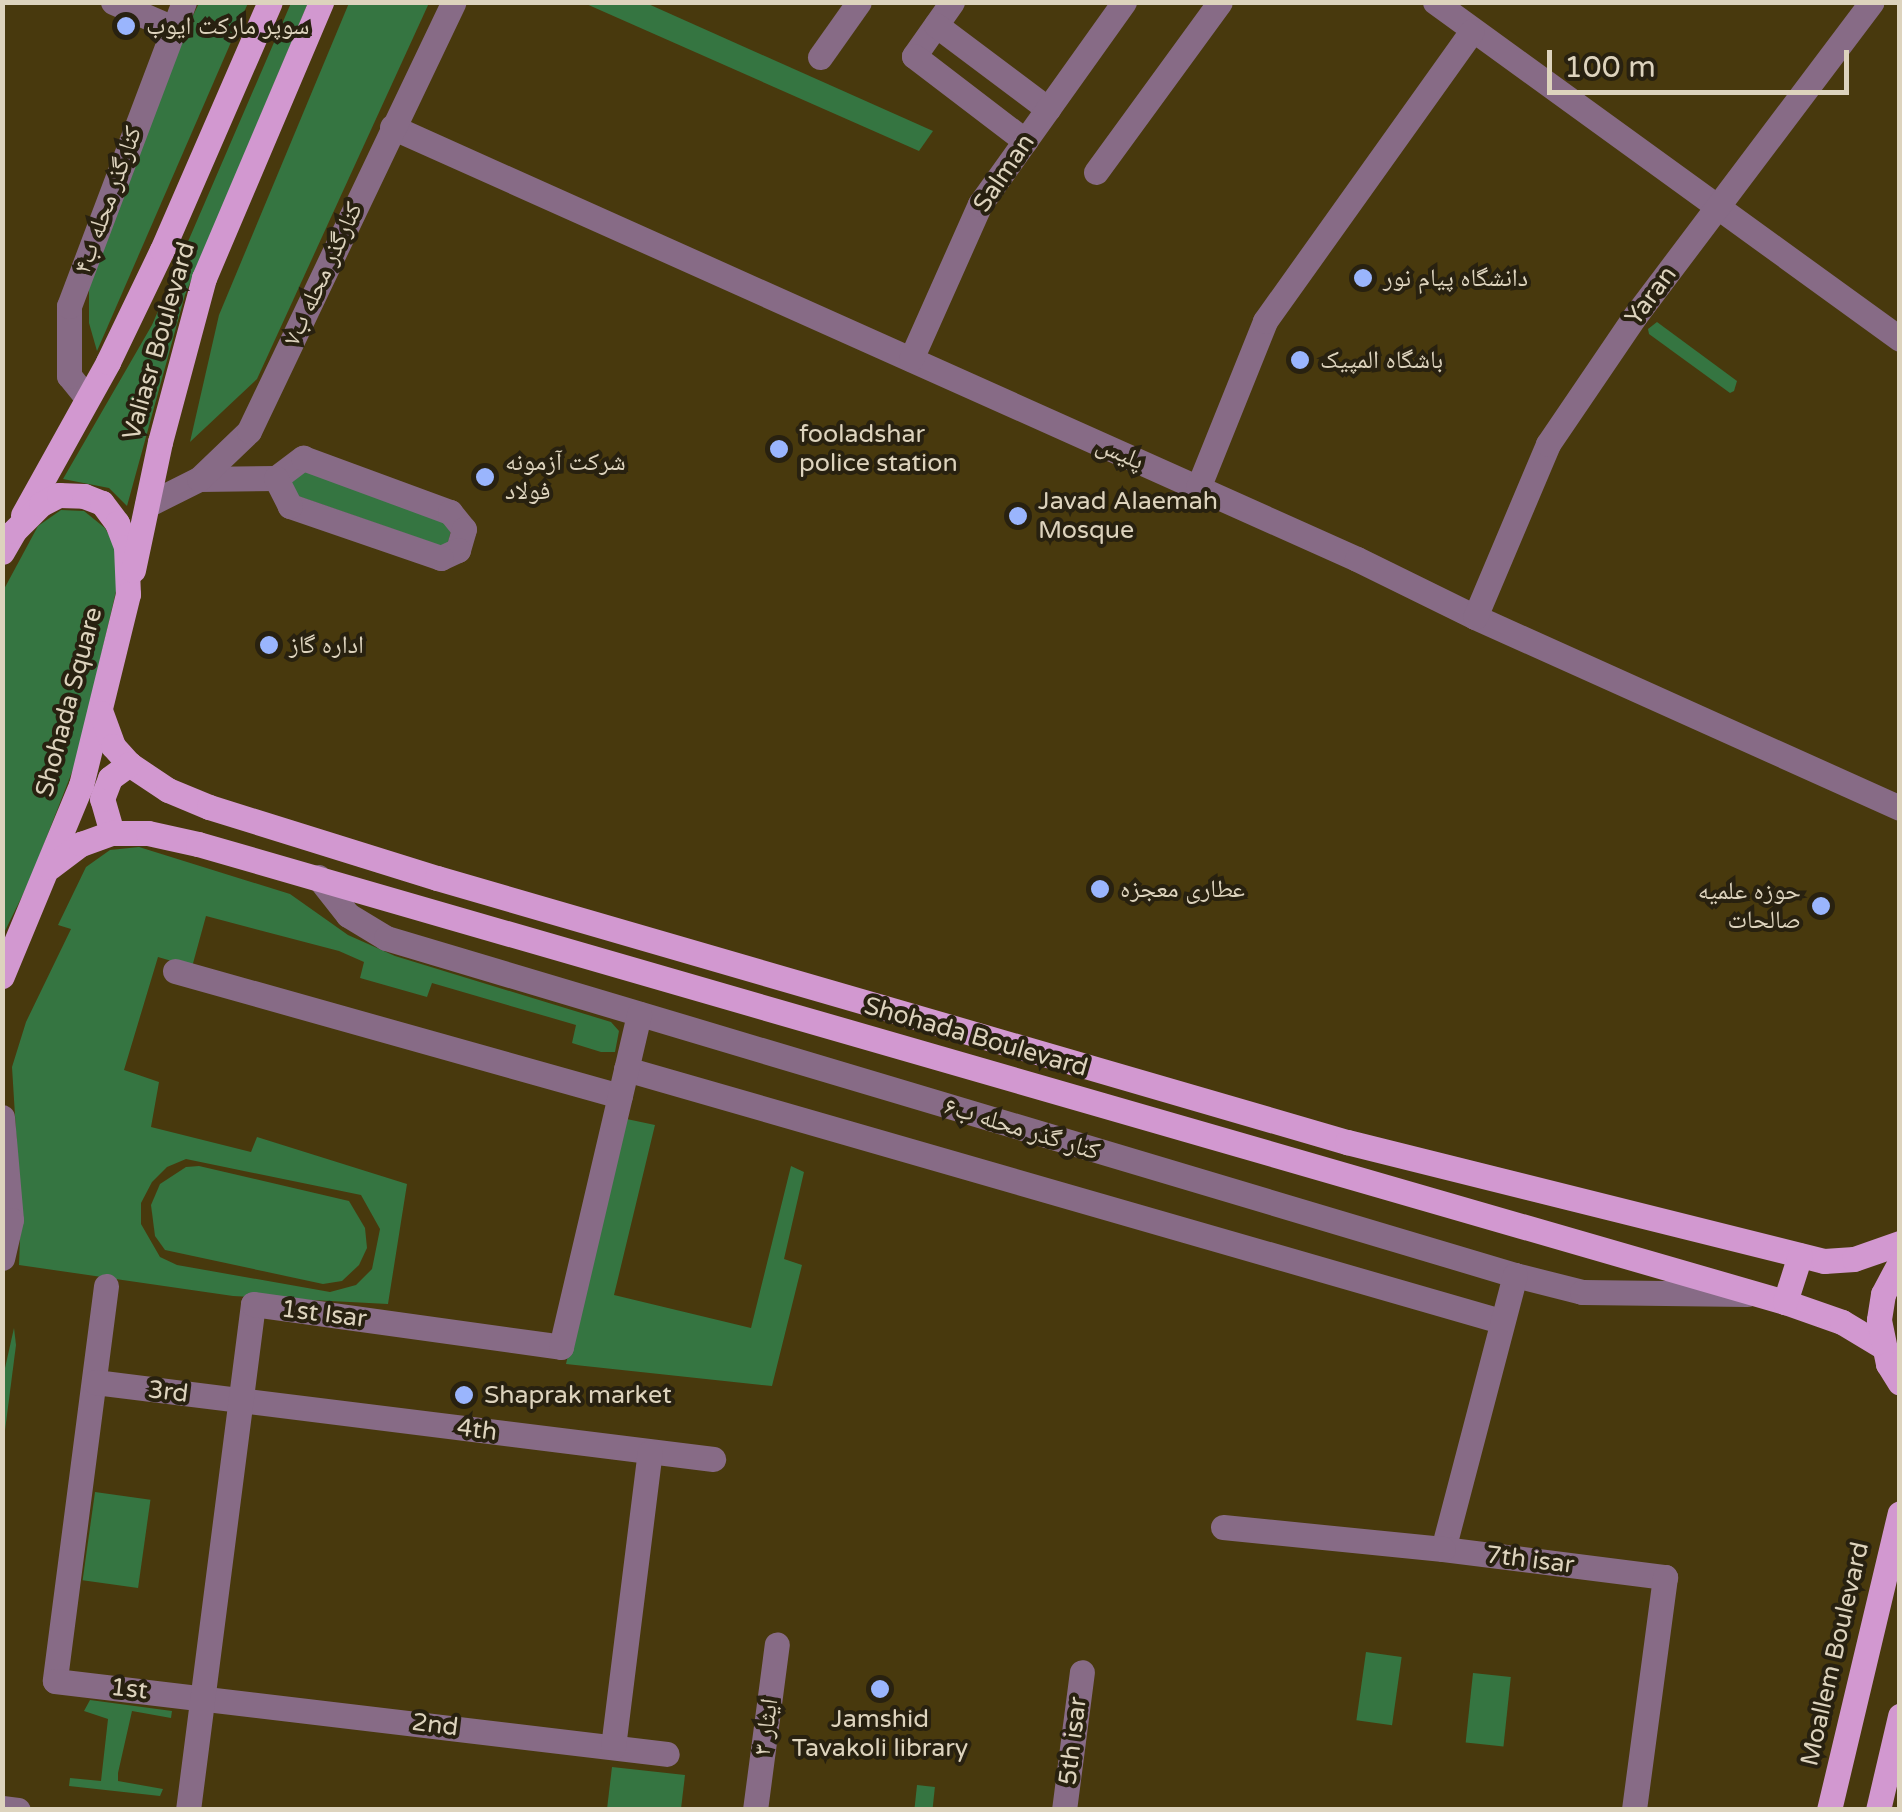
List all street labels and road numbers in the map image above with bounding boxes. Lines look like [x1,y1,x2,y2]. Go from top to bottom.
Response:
street label: کنارگذر محله ب۴ [67,122,149,278]
street label: Salman [967,128,1041,218]
street label: کنارگذر محله ب۷ [277,198,369,350]
street label: Valiasr Boulevard [116,239,202,443]
street label: Yaran [1619,260,1683,332]
street label: پلیس [1091,429,1149,477]
street label: Shohada Square [29,604,109,800]
street label: Shohada Boulevard [861,991,1091,1083]
street label: کنار گذر محله ب۶ [941,1091,1103,1167]
street label: 1st Isar [279,1294,369,1334]
street label: 3rd [146,1375,190,1409]
street label: 4th [455,1413,499,1447]
street label: Moallem Boulevard [1795,1539,1875,1769]
street label: 7th isar [1484,1540,1576,1580]
street label: 1st [109,1672,149,1706]
street label: 5th isar [1053,1695,1093,1787]
street label: ایثار ۳ [747,1697,785,1757]
street label: 2nd [410,1707,460,1743]

